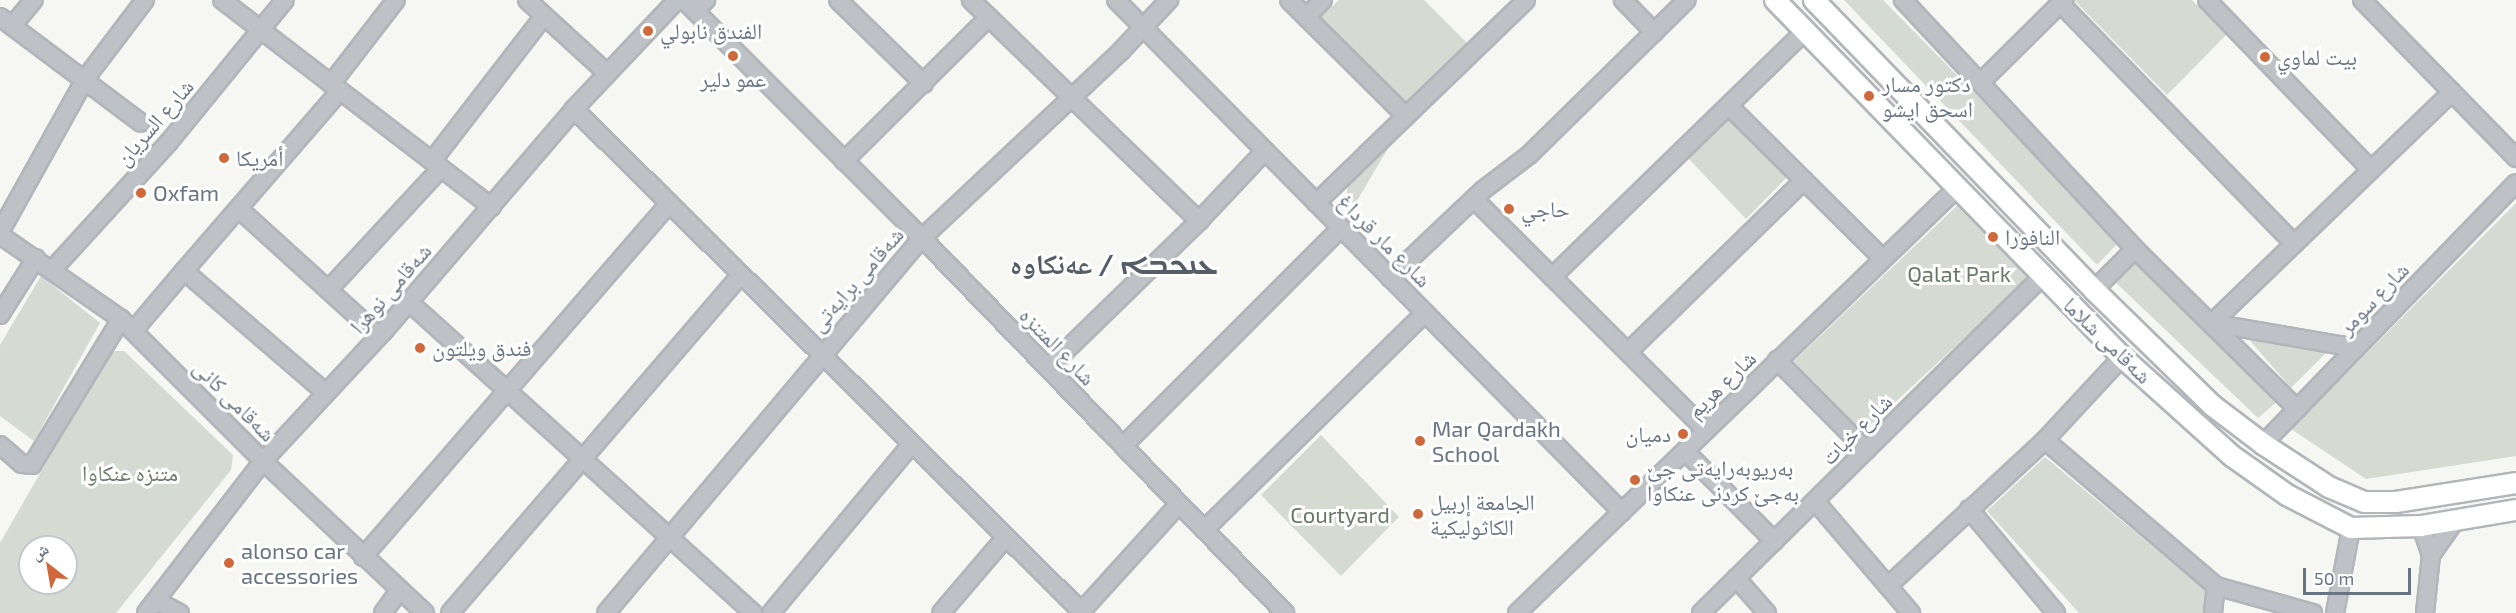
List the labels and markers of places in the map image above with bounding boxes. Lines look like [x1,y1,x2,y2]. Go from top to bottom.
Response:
place label: الفندق نابولي [660,18,762,44]
marker: الفندق نابولي [641,24,655,38]
place label: بيت لماوي [2277,44,2357,70]
marker: عمو دلير [726,49,740,63]
marker: بيت لماوي [2258,50,2272,64]
place label: عمو دلير [700,66,766,92]
place label: دكتور مسار اسحق ايشو [1882,70,1973,122]
marker: دكتور مسار اسحق ايشو [1860,87,1878,105]
place label: أمريكا [236,145,283,171]
marker: أمريكا [217,151,231,165]
place label: Oxfam [153,180,219,206]
marker: Oxfam [134,186,148,200]
place label: حاجي [1521,196,1570,222]
marker: حاجي [1502,202,1516,216]
place label: النافورا [2005,224,2060,250]
marker: النافورا [1986,230,2000,244]
place label: فندق ویلتون [432,335,532,361]
marker: فندق ویلتون [413,341,427,355]
place label: Mar Qardakh School [1432,415,1561,466]
place label: دميان [1625,421,1671,447]
marker: دميان [1676,427,1690,441]
marker: Mar Qardakh School [1413,434,1427,448]
place label: بەریوبەرایەتی جێ بەجێ کردنی عنکاوا [1647,454,1799,506]
marker: بەریوبەرایەتی جێ بەجێ کردنی عنکاوا [1628,473,1642,487]
place label: الجامعة إربيل الكاثوليكية [1430,488,1535,540]
marker: الجامعة إربيل الكاثوليكية [1411,507,1425,521]
place label: alonso car accessories [241,537,358,588]
marker: alonso car accessories [222,556,236,570]

